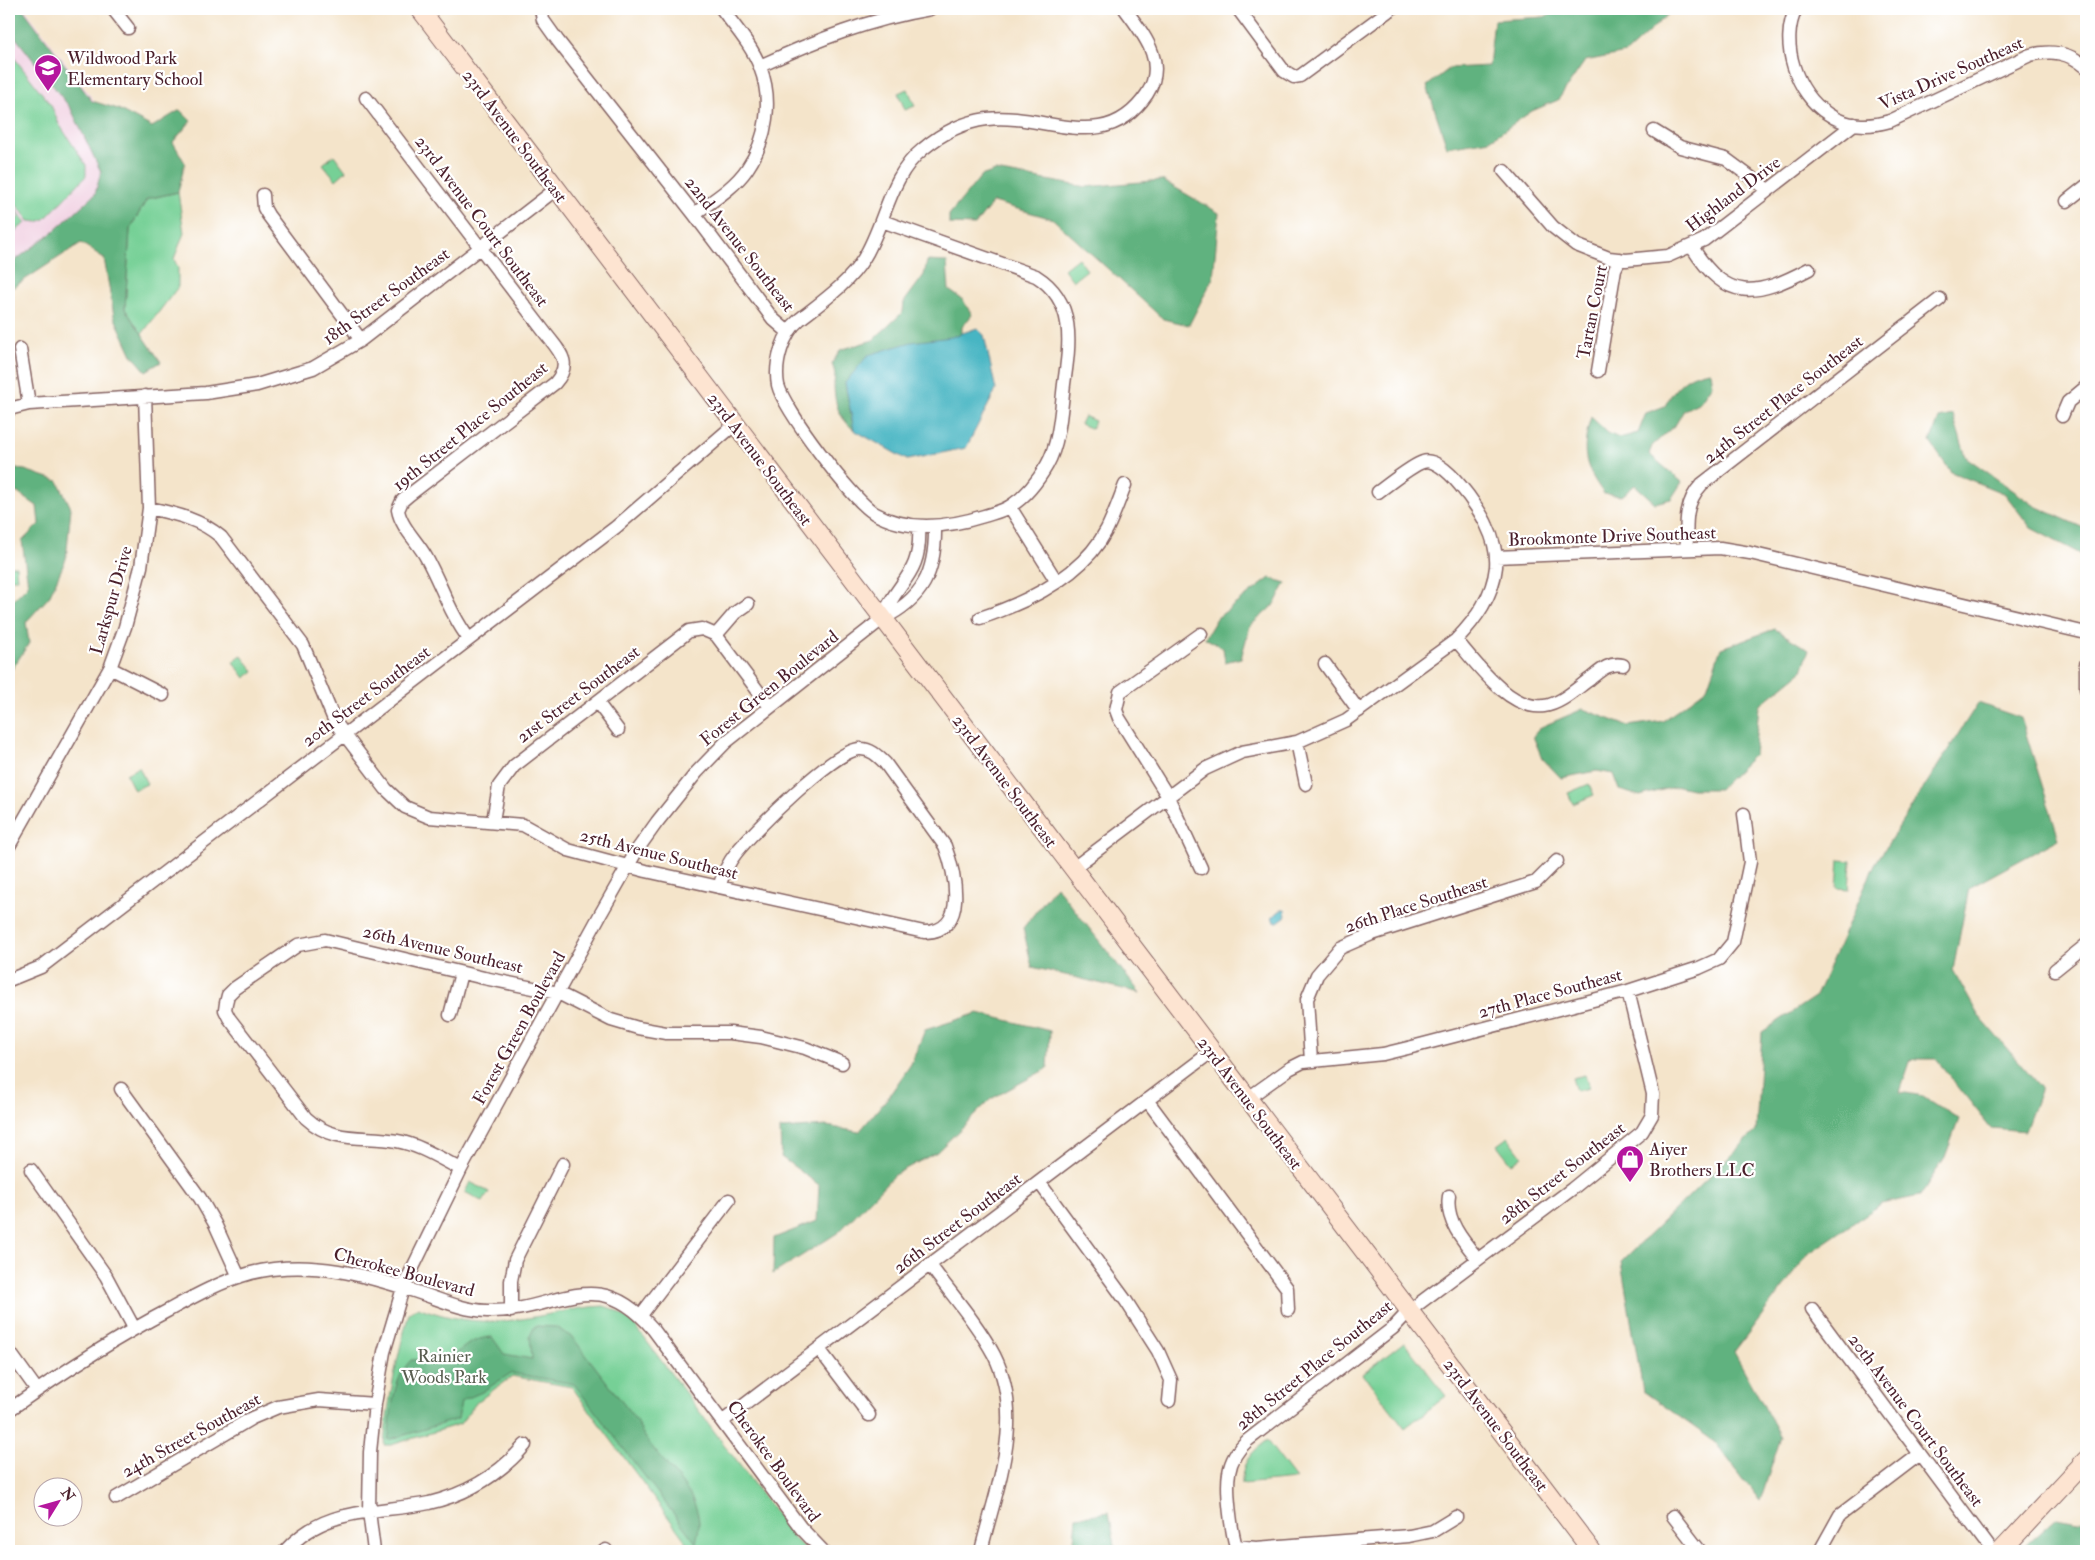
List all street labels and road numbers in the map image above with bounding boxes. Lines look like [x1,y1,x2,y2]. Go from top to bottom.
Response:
street label: Vista Drive Southeast [1875,31,2027,116]
street label: 23rd Avenue Southeast [457,65,572,208]
street label: 23rd Avenue Court Southeast [410,131,554,312]
street label: Highland Drive [1681,151,1786,238]
street label: 22nd Avenue Southeast [679,172,800,317]
street label: 18th Street Southeast [318,243,454,350]
street label: Tartan Court [1572,263,1613,361]
street label: 24th Street Place Southeast [1699,330,1868,469]
street label: 19th Street Place Southeast [388,357,553,496]
street label: 23rd Avenue Southeast [702,388,817,531]
street label: Brookmonte Drive Southeast [1508,521,1717,552]
street label: Larkspur Drive [85,543,138,657]
street label: Forest Green Boulevard [695,625,843,751]
street label: 21st Street Southeast [512,640,645,748]
street label: 20th Street Southeast [298,641,435,752]
street label: 23rd Avenue Southeast [947,710,1062,853]
street label: 25th Avenue Southeast [577,824,740,885]
street label: 26th Place Southeast [1342,871,1490,938]
street label: 26th Avenue Southeast [361,920,525,979]
street label: Forest Green Boulevard [468,947,571,1109]
street label: 27th Place Southeast [1476,963,1625,1024]
street label: 23rd Avenue Southeast [1192,1032,1307,1175]
street label: 28th Street Southeast [1495,1117,1630,1230]
street label: 26th Street Southeast [889,1168,1026,1279]
street label: Cherokee Boulevard [331,1243,477,1302]
street label: 28th Street Place Southeast [1231,1295,1397,1436]
street label: 20th Avenue Court Southeast [1843,1329,1988,1512]
street label: 23rd Avenue Southeast [1438,1354,1553,1497]
street label: 24th Street Southeast [118,1388,265,1483]
street label: Cherokee Boulevard [722,1396,826,1527]

